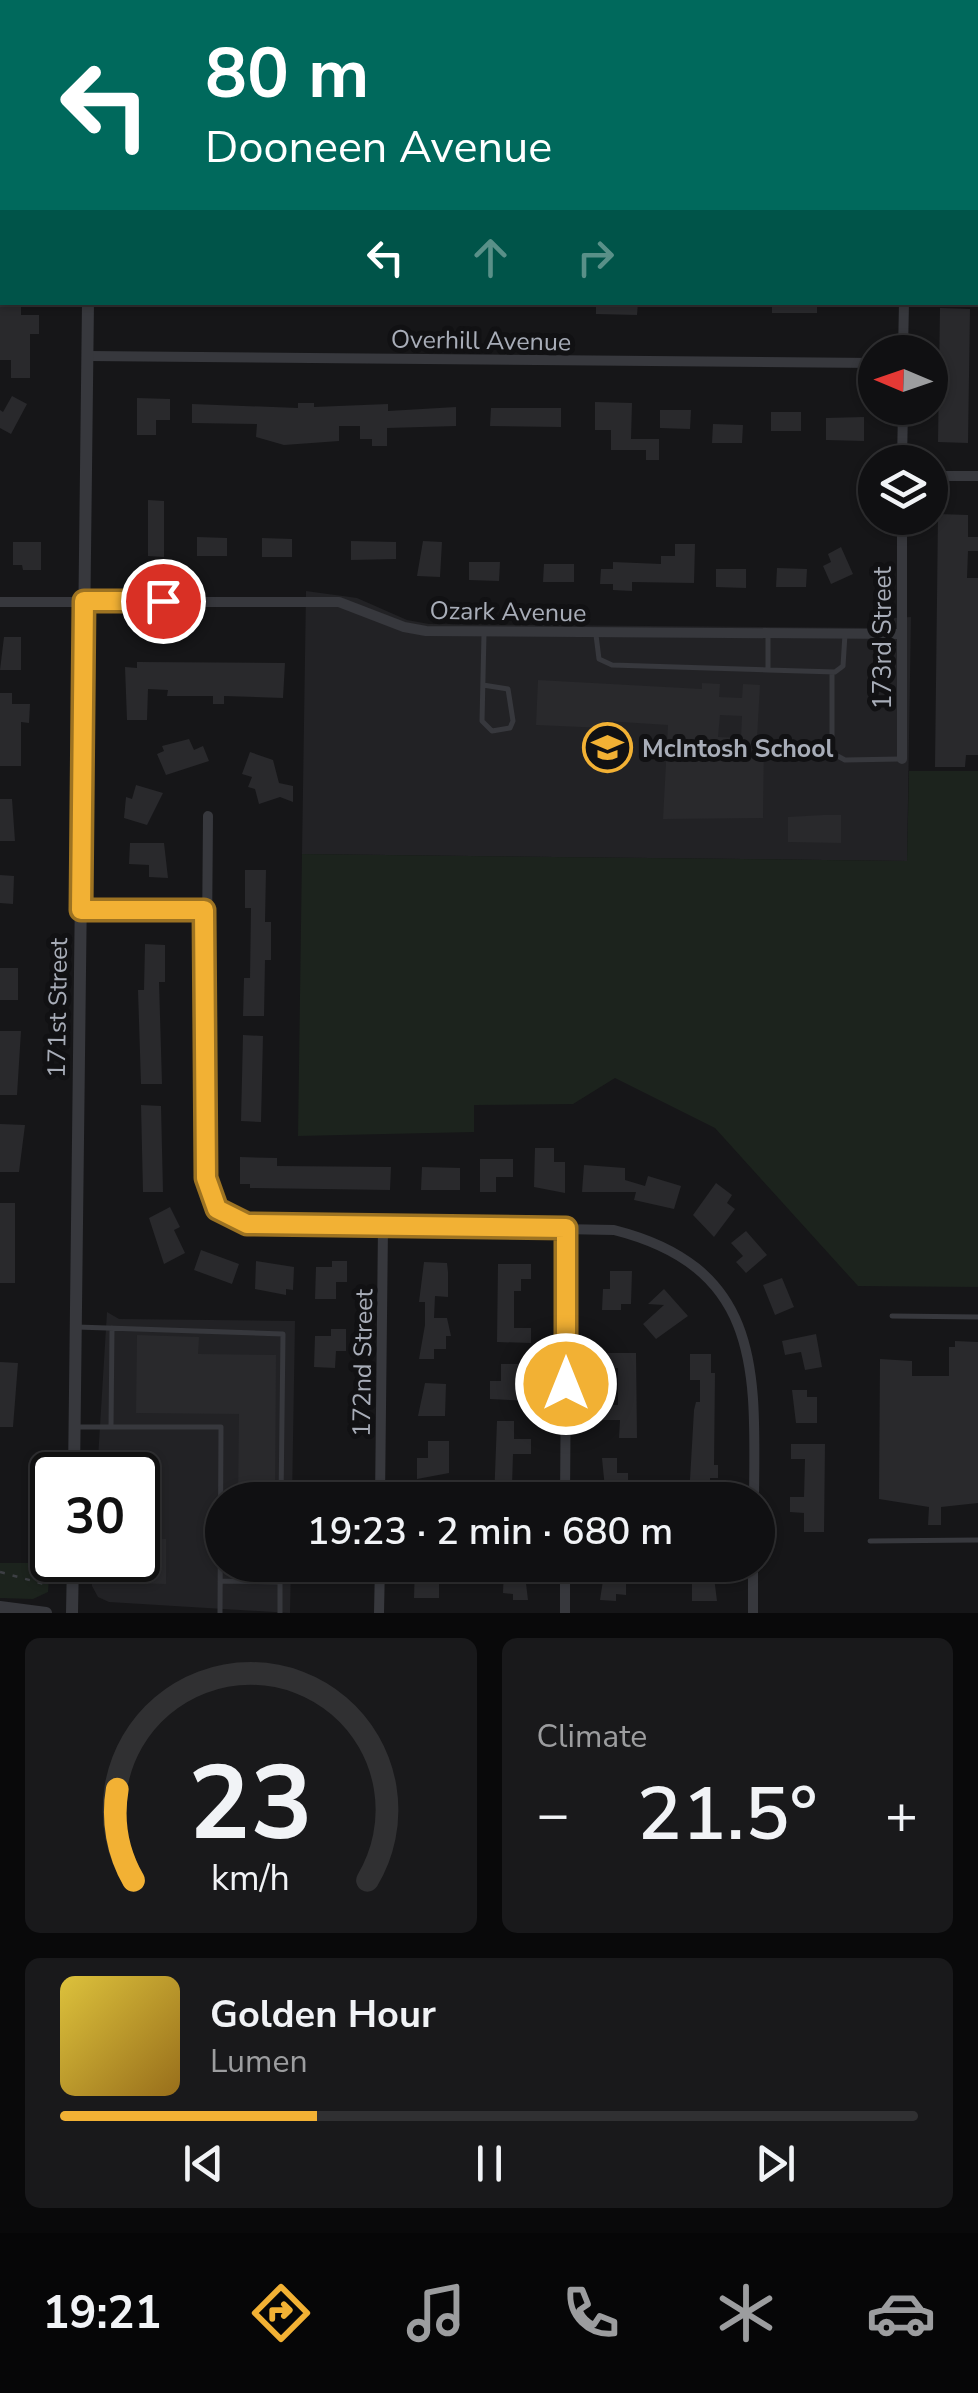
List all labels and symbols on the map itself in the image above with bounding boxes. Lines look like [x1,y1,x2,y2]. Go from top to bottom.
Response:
street label: Overhill Avenue [390,322,571,360]
north arrow [858,335,948,425]
pin [121,559,206,644]
street label: 173rd Street [866,566,900,710]
street label: Ozark Avenue [429,594,587,630]
school or university icon: McIntosh School [581,722,633,774]
place label: McIntosh School [642,732,834,766]
street label: 171st Street [40,937,76,1078]
street label: 172nd Street [345,1288,381,1438]
position arrow [514,1332,618,1436]
speed limit sign: 30 [30,1452,160,1582]

